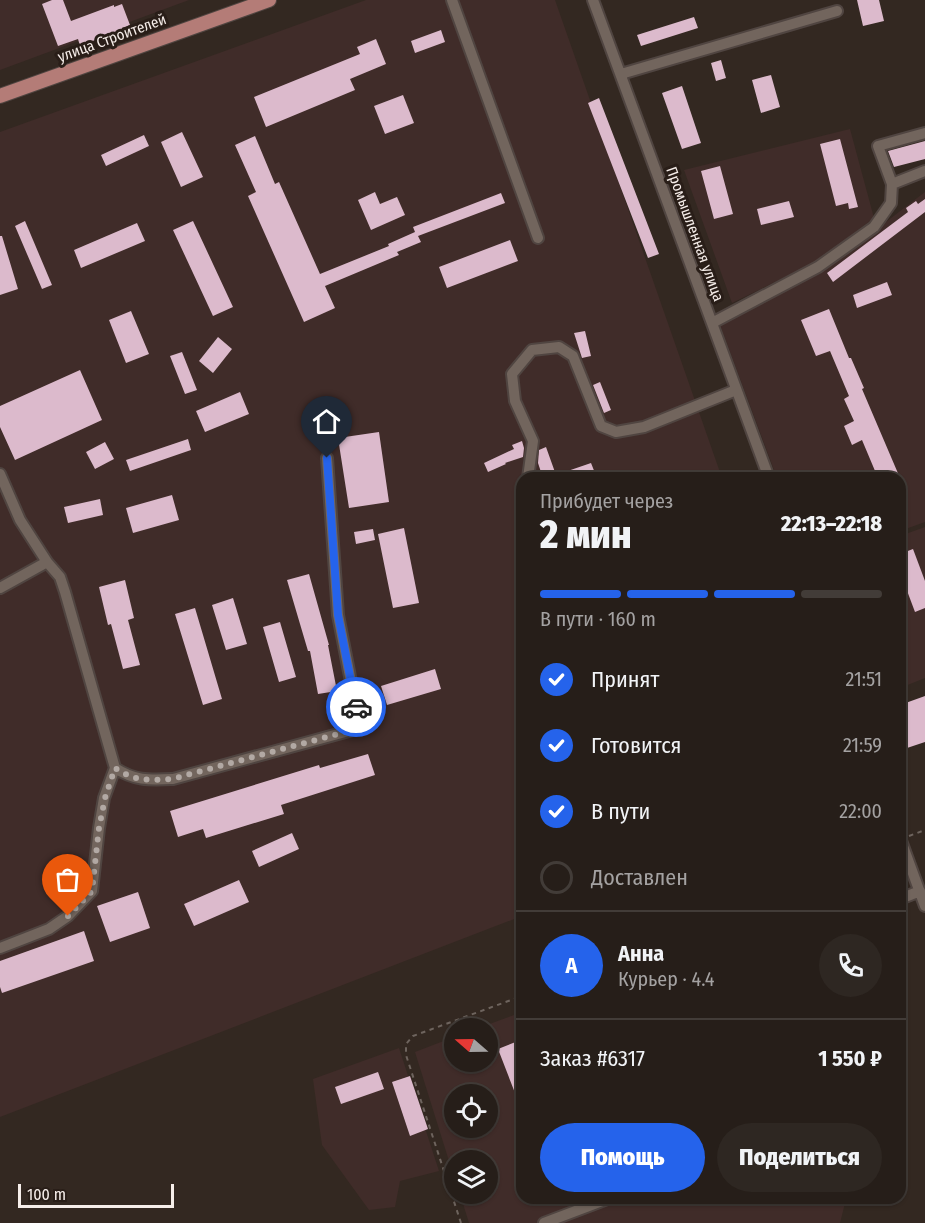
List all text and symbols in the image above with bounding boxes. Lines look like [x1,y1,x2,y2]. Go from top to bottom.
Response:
street label: улица Строителей [55,10,169,66]
street label: Промышленная улица [662,164,728,304]
pin [301,396,352,458]
icon: home [310,405,343,438]
text: Прибудет через [540,489,673,513]
text: 22:13–22:18 [781,510,882,537]
text: 2 мин [540,512,632,558]
text: В пути · 160 m [540,607,656,631]
icon: check [540,663,573,696]
text: Принят [591,666,659,693]
text: 21:51 [846,667,882,691]
courier [326,677,386,737]
icon: car [340,691,373,724]
icon: check [540,729,573,762]
text: Готовится [591,732,682,759]
text: 21:59 [843,733,882,757]
icon: check [540,795,573,828]
text: В пути [591,798,650,825]
text: 22:00 [839,799,882,823]
pin [42,854,93,916]
icon: bag [51,863,84,896]
text: Доставлен [591,864,688,891]
button: phone [819,934,882,997]
text: Анна [618,940,664,967]
text: А [566,952,577,979]
text: Курьер · 4.4 [618,967,714,991]
north arrow [444,1018,498,1072]
map controls [444,1018,498,1204]
text: Заказ #6317 [540,1045,645,1072]
text: 1 550 ₽ [818,1045,882,1072]
button: locate [444,1084,498,1138]
button: Помощь [540,1123,705,1192]
button: Поделиться [717,1123,882,1192]
button: layers [444,1150,498,1204]
scale bar [18,1181,174,1208]
text: 100 m [27,1185,66,1204]

